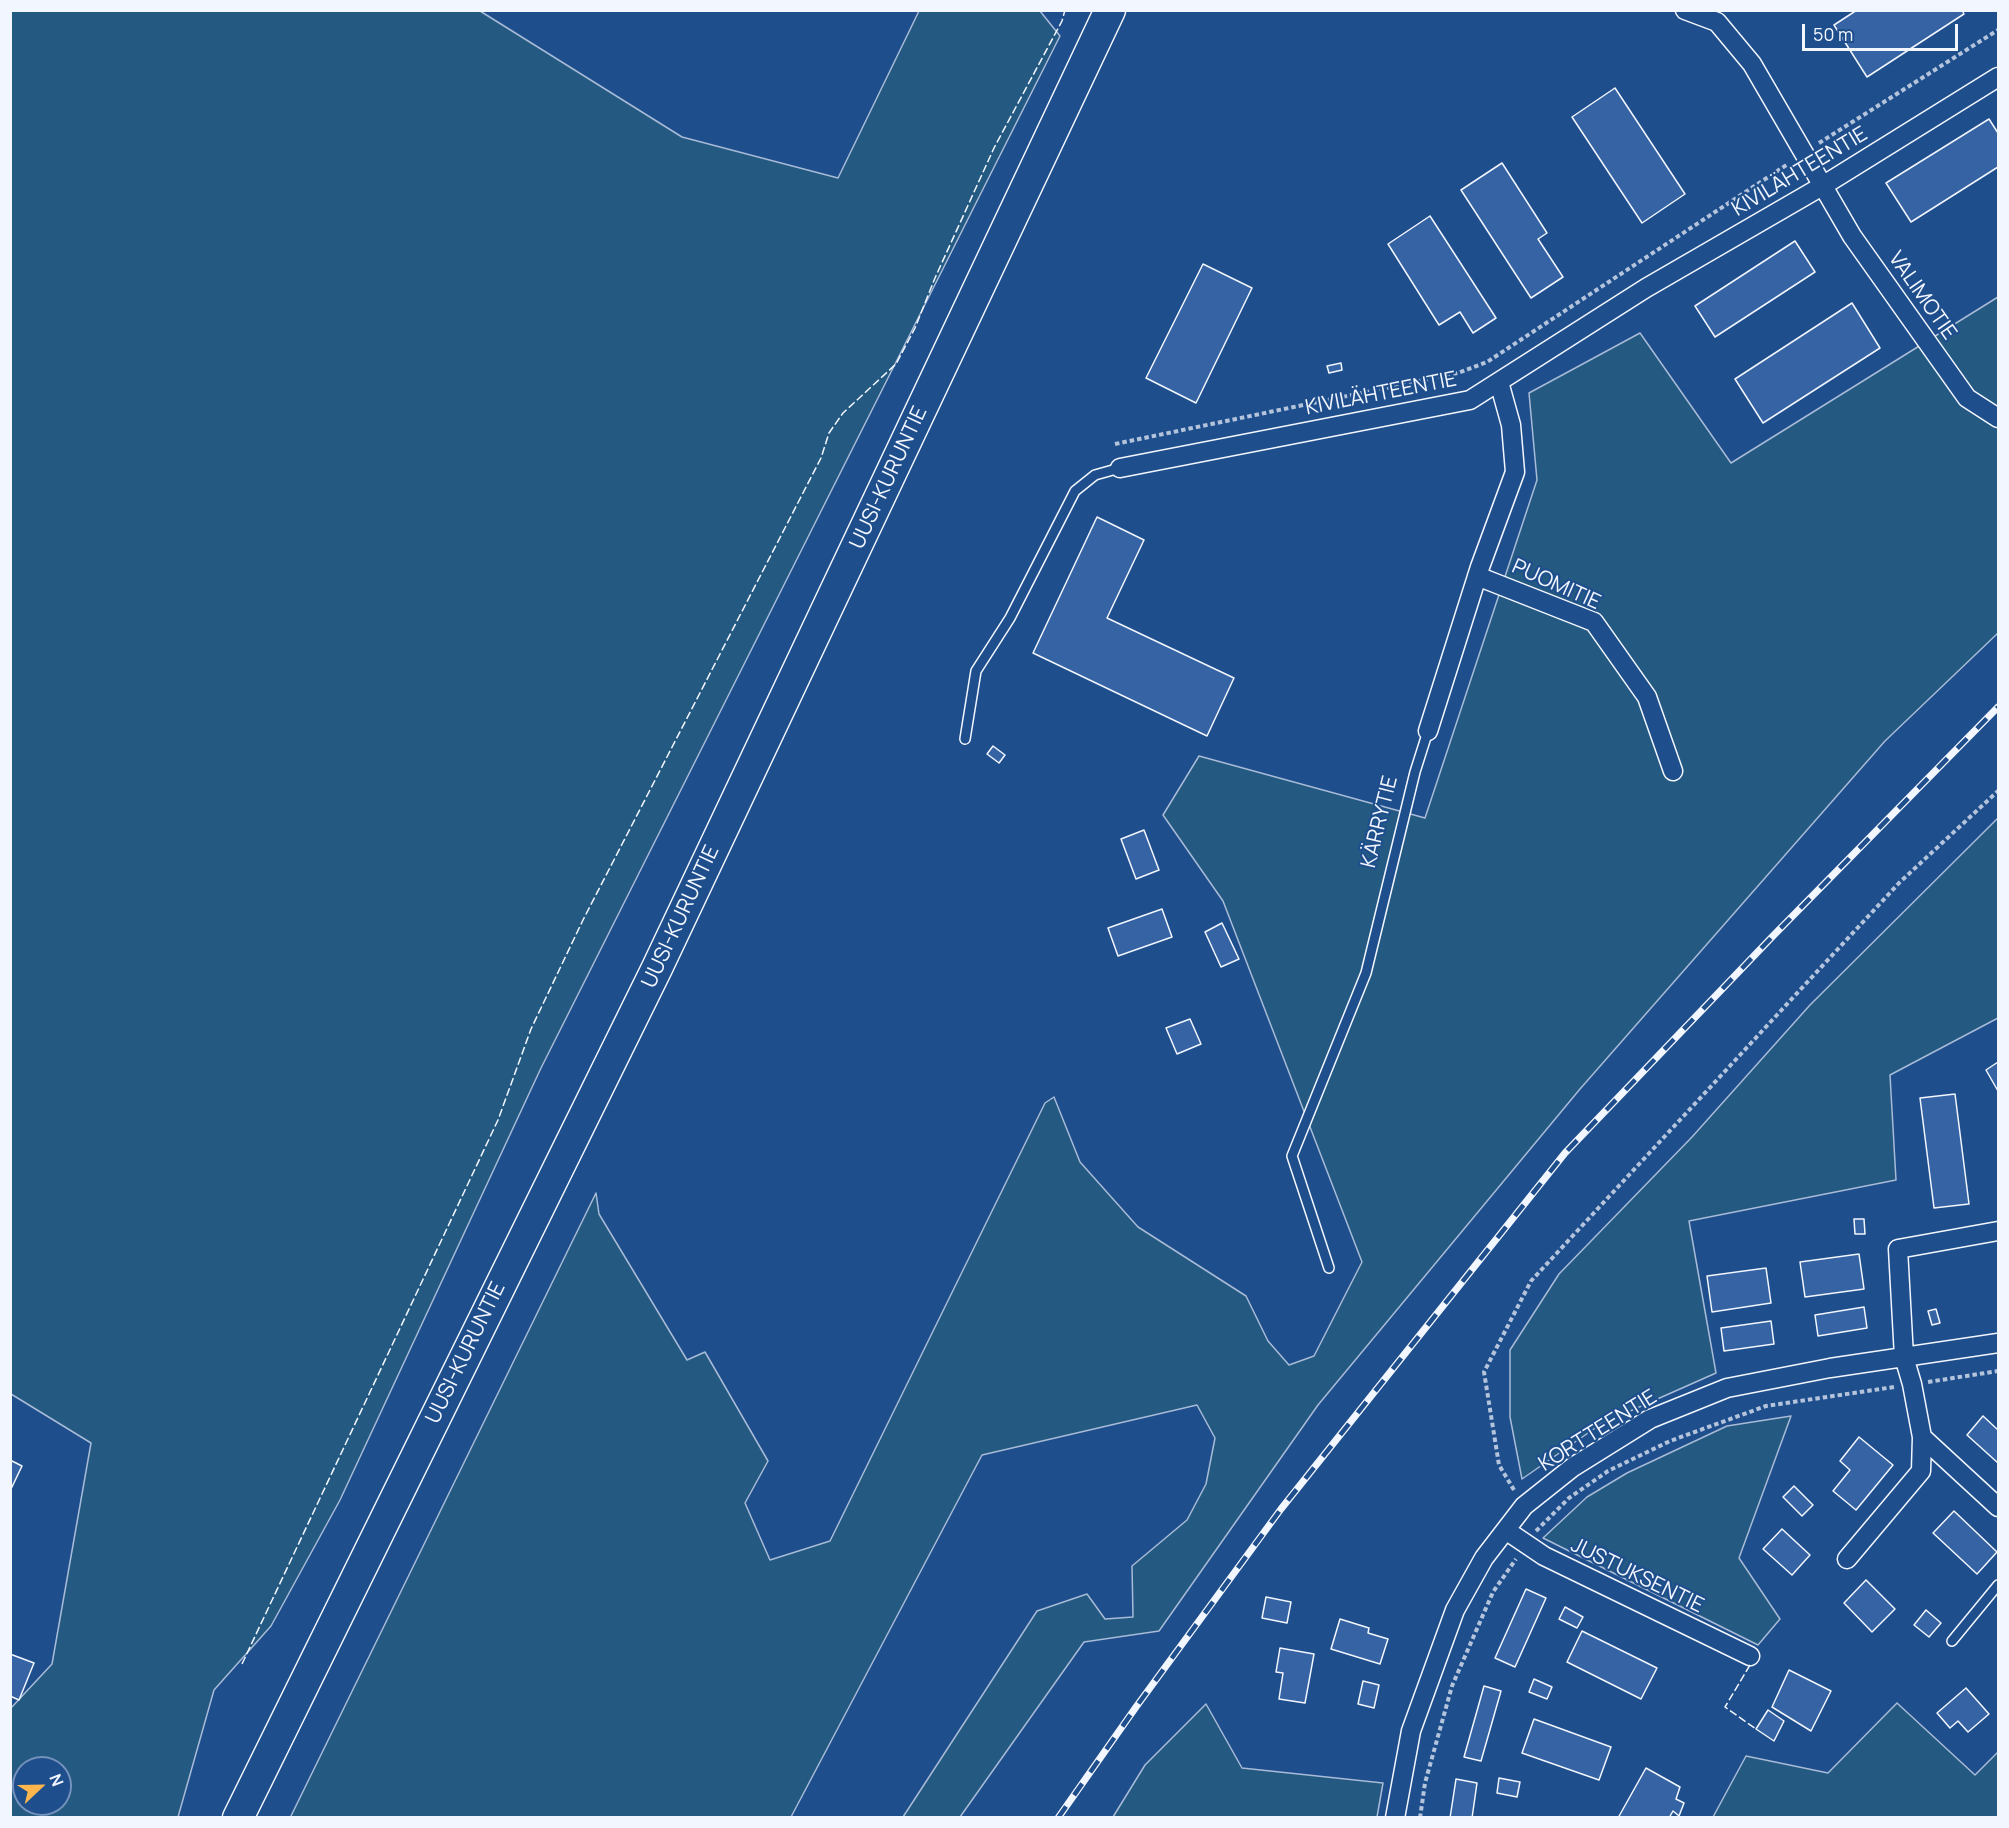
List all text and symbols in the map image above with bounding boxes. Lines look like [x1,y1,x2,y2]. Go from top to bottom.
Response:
scale bar [1805,12,1961,50]
text: 50 m [1813,22,1853,46]
street label: KIVILÄHTEENTIE [1728,122,1872,222]
street label: VALIMOTIE [1882,247,1962,345]
street label: KIVILÄHTEENTIE [1303,367,1459,421]
street label: UUSI-KURUNTIE [845,403,933,553]
street label: PUOMITIE [1508,554,1604,616]
street label: KÄRRYTIE [1356,773,1404,871]
street label: UUSI-KURUNTIE [637,842,725,992]
street label: UUSI-KURUNTIE [421,1278,511,1428]
street label: KORTTEENTIE [1534,1385,1662,1477]
street label: JUSTUKSENTIE [1567,1533,1707,1619]
north arrow [12,1756,72,1816]
text: N [44,1771,69,1789]

